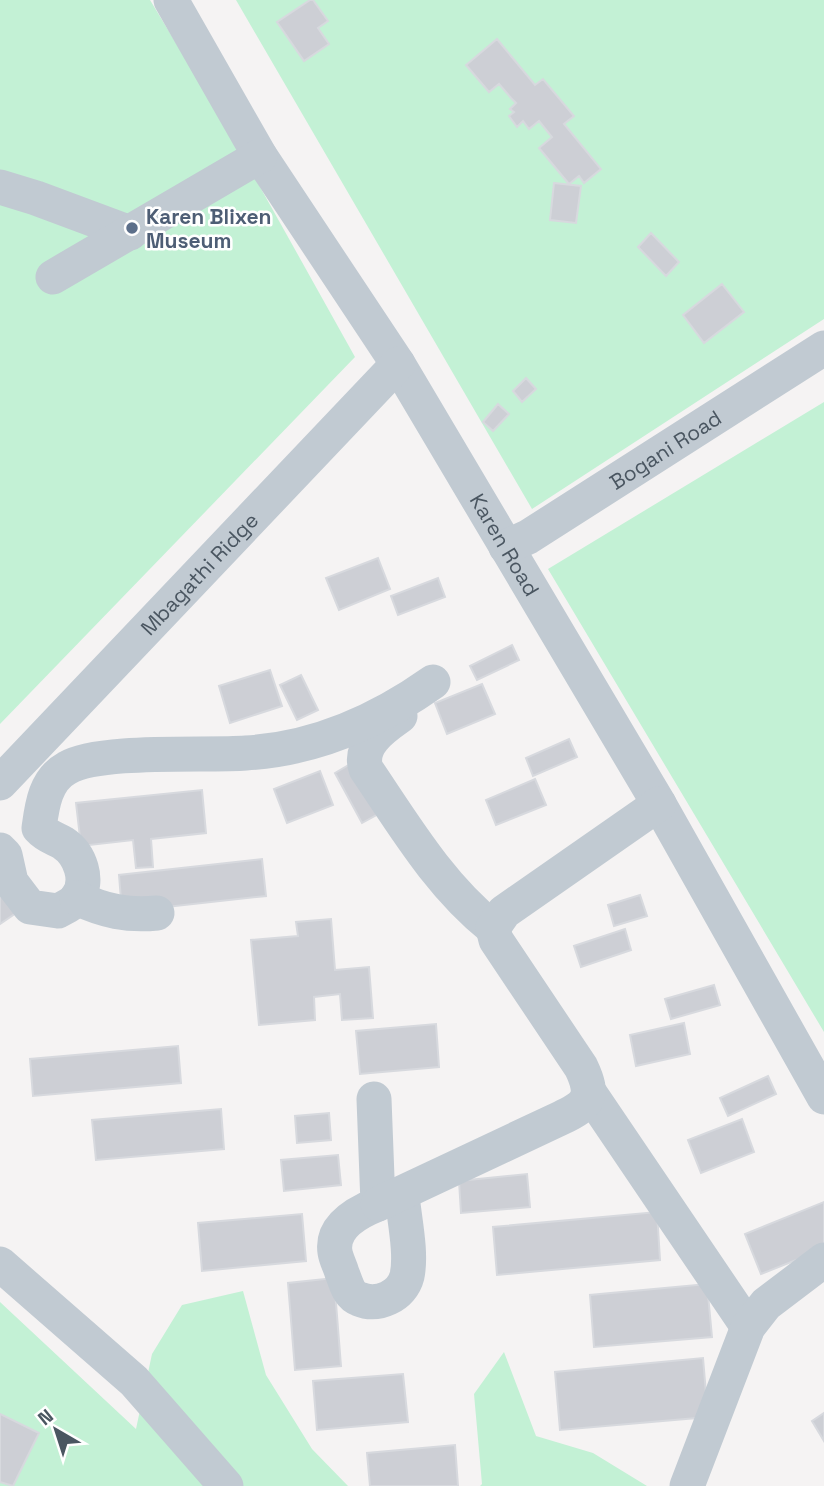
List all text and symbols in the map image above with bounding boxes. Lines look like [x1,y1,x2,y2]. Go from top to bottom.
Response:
place label: Karen Blixen Museum [146,203,272,254]
marker: Karen Blixen Museum [124,220,140,236]
street label: Bogani Road [604,404,726,495]
street label: Karen Road [464,488,546,601]
street label: Mbagathi Ridge [134,506,264,641]
north arrow [21,1395,91,1465]
text: N [33,1403,58,1431]

